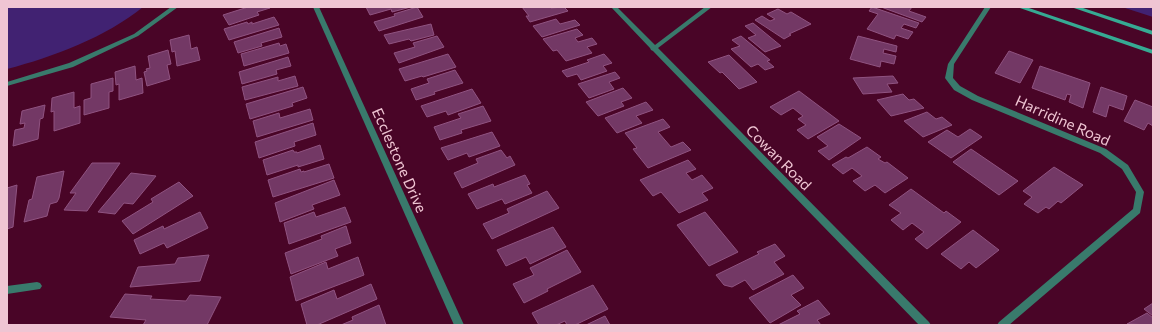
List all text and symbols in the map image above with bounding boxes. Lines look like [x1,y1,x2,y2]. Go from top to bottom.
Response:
street label: Harridine Road [1013,91,1113,149]
street label: Ecclestone Drive [369,105,431,215]
street label: Cowan Road [743,121,815,193]

